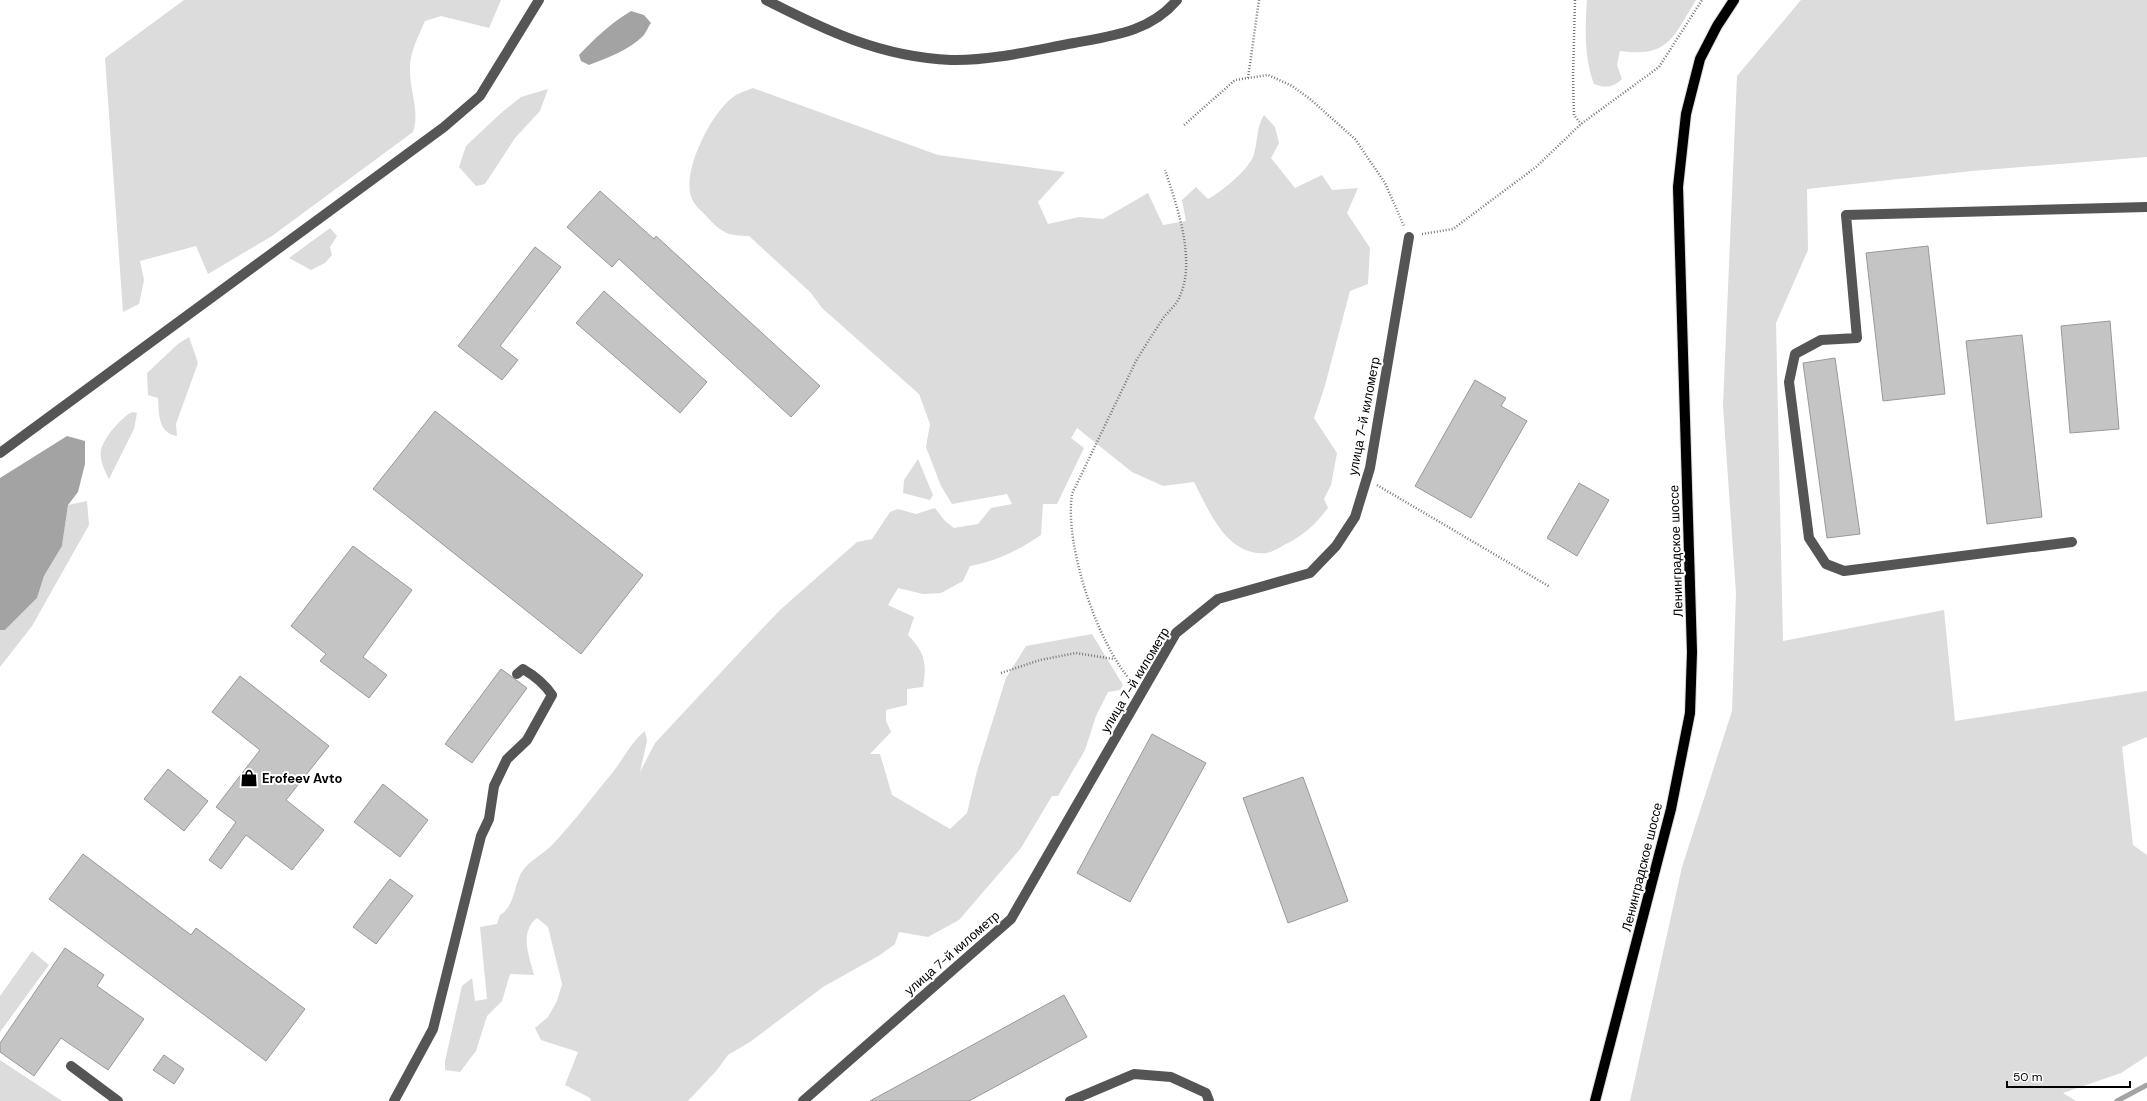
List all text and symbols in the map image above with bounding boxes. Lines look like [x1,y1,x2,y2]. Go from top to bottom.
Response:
street label: улица 7-й километр [1344,355,1384,477]
street label: Ленинградское шоссе [1665,485,1687,617]
street label: улица 7-й километр [1097,624,1173,736]
shop icon: Erofeev Avto [239,768,259,788]
place label: Erofeev Avto [262,770,343,787]
street label: Ленинградское шоссе [1618,801,1666,933]
street label: улица 7-й километр [901,907,1003,999]
scale bar [2007,1063,2130,1089]
text: 50 m [2013,1069,2042,1085]

